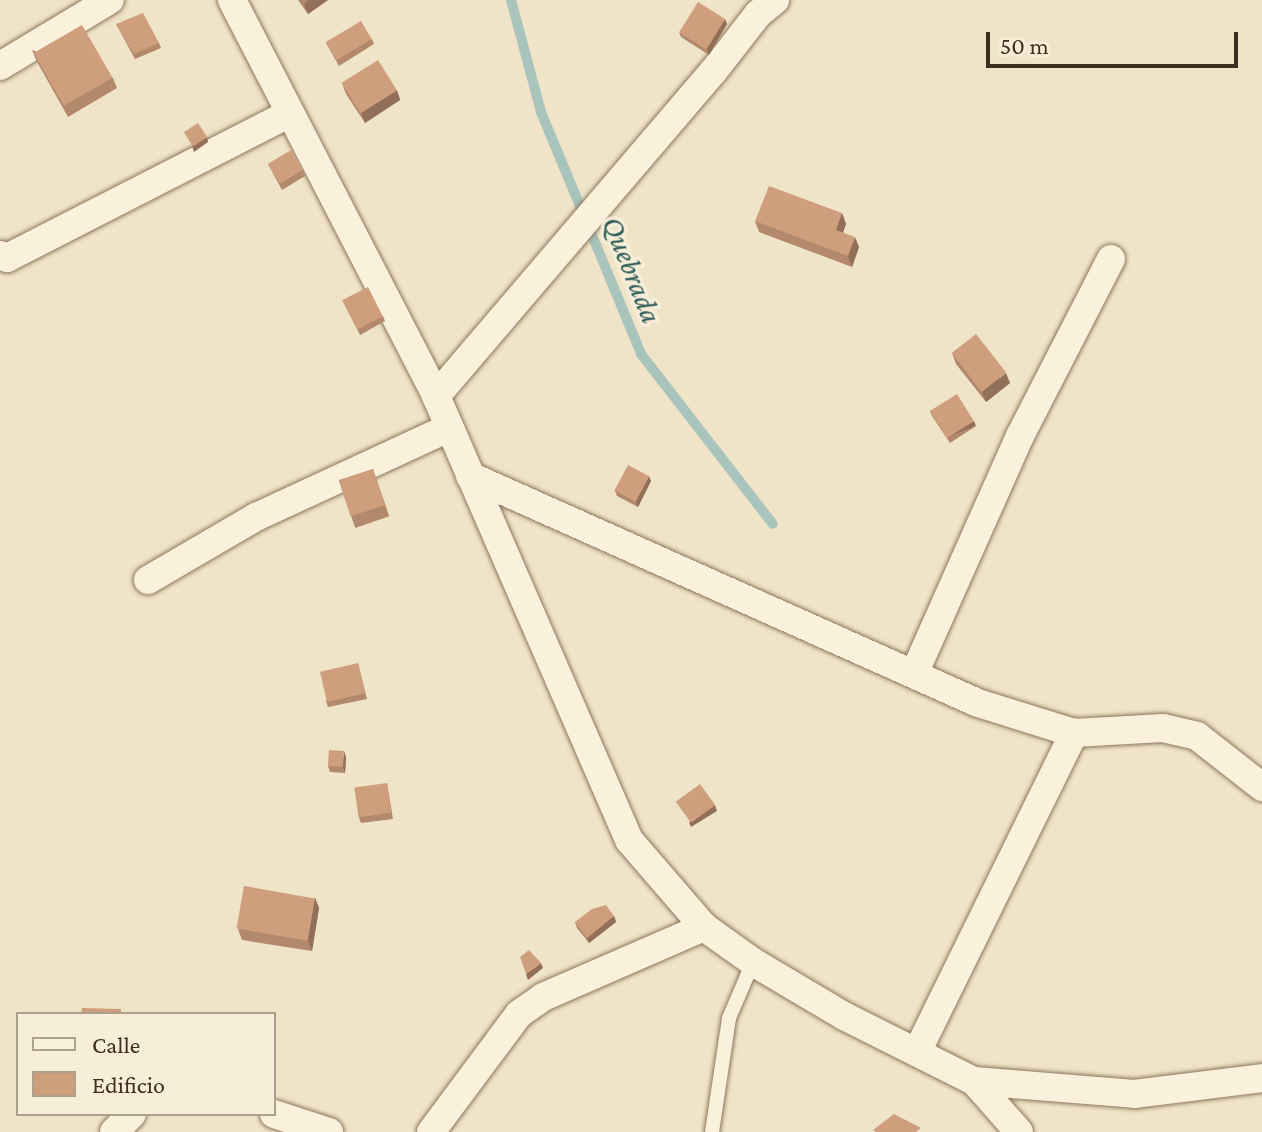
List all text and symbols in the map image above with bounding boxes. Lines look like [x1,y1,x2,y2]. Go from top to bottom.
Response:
scale bar [990,16,1242,66]
text: 50 m [1000,32,1049,59]
water label: Quebrada [594,211,670,329]
legend [16,1012,276,1116]
text: Calle [92,1031,140,1058]
text: Edificio [92,1071,165,1098]

